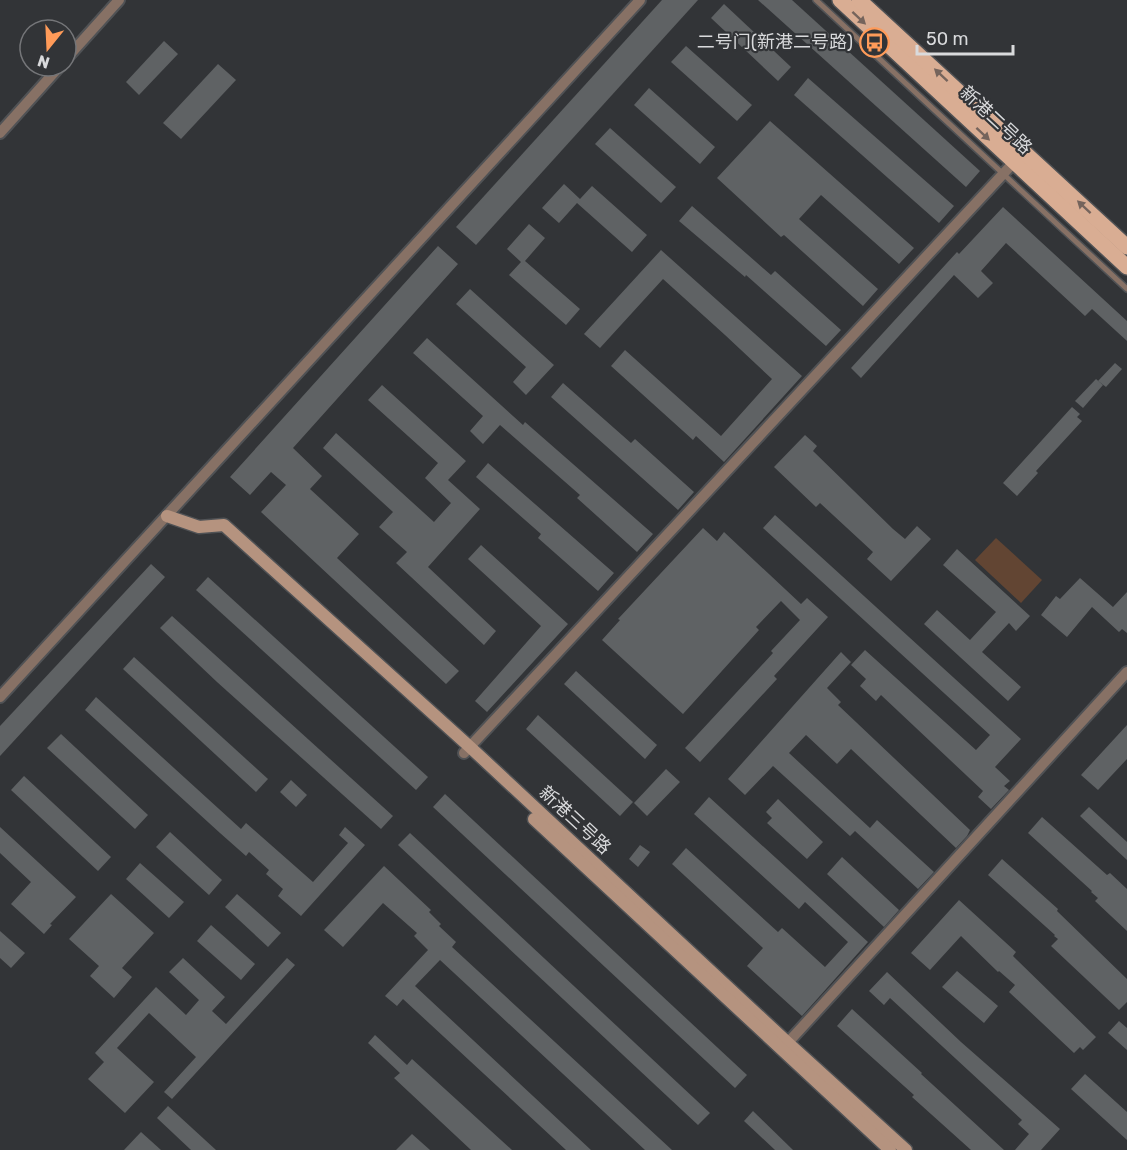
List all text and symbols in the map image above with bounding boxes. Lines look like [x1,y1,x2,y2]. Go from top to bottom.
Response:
one-way arrow [852,11,867,25]
north arrow [18,18,78,78]
scale bar [917,18,1013,56]
bus stop icon: 二号门(新港二号路) [858,26,890,58]
text: 50 m [926,28,969,50]
place label: 二号门(新港二号路) [697,31,853,53]
text: N [35,51,52,73]
one-way arrow [934,69,949,82]
street label: 新港二号路 [956,81,1036,159]
one-way arrow [975,127,990,140]
one-way arrow [1077,201,1092,214]
street label: 新港三号路 [535,781,615,859]

